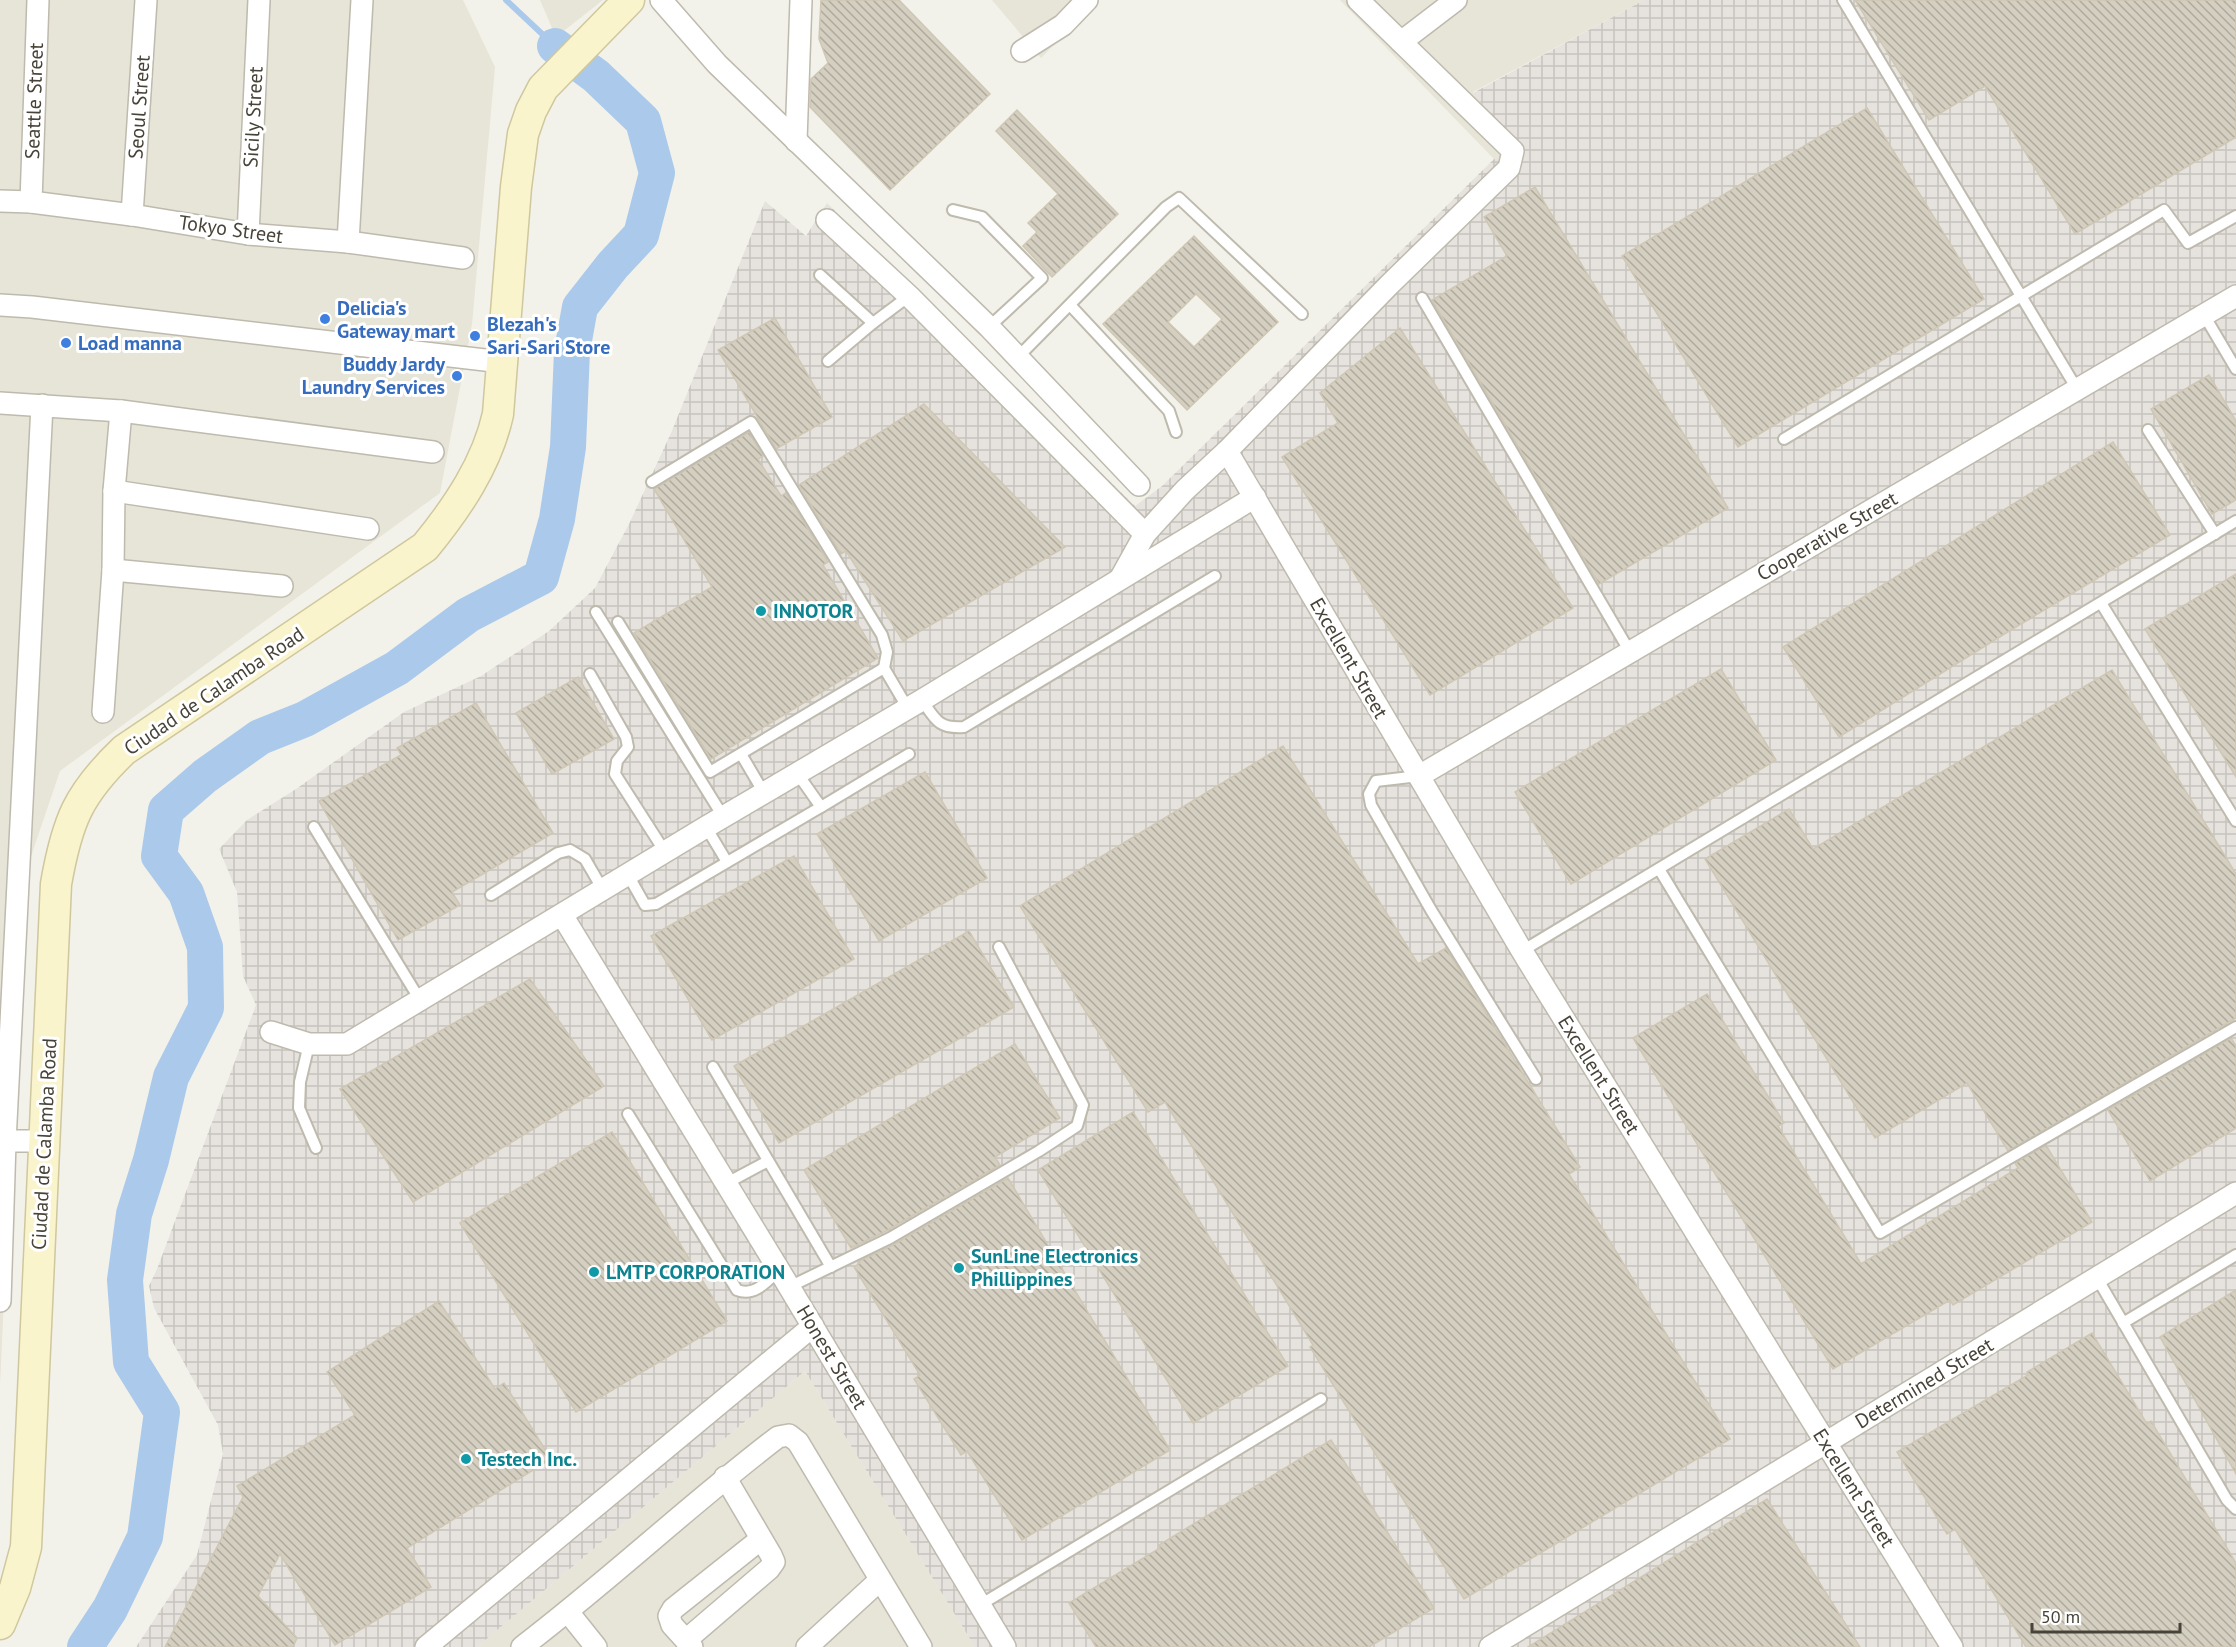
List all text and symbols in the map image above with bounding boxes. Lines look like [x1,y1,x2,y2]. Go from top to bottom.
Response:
street label: Seattle Street [19,42,49,160]
street label: Seoul Street [122,54,156,160]
street label: Sicily Street [237,66,269,168]
street label: Tokyo Street [177,209,285,249]
place label: Delicia's Gateway mart [337,295,455,344]
place label: Blezah's Sari-Sari Store [487,311,611,360]
marker: Delicia's Gateway mart [318,312,332,326]
marker: Blezah's Sari-Sari Store [468,329,482,343]
place label: Load manna [78,330,182,356]
marker: Load manna [59,336,73,350]
place label: Buddy Jardy Laundry Services [302,351,445,400]
marker: Buddy Jardy Laundry Services [450,369,464,383]
street label: Cooperative Street [1752,485,1902,587]
street label: Excellent Street [1304,593,1394,723]
place label: INNOTOR [773,598,854,624]
marker: INNOTOR [754,604,768,618]
street label: Ciudad de Calamba Road [119,621,309,761]
street label: Excellent Street [1552,1011,1646,1139]
street label: Ciudad de Calamba Road [25,1037,63,1251]
place label: SunLine Electronics Phillippines [971,1243,1138,1292]
place label: LMTP CORPORATION [606,1259,785,1285]
marker: SunLine Electronics Phillippines [952,1261,966,1275]
marker: LMTP CORPORATION [587,1265,601,1279]
street label: Honest Street [791,1300,873,1414]
street label: Determined Street [1850,1331,1998,1434]
street label: Excellent Street [1807,1424,1901,1552]
place label: Testech Inc. [478,1446,577,1472]
marker: Testech Inc. [459,1452,473,1466]
scale bar [2032,1596,2180,1634]
text: 50 m [2041,1605,2080,1628]

